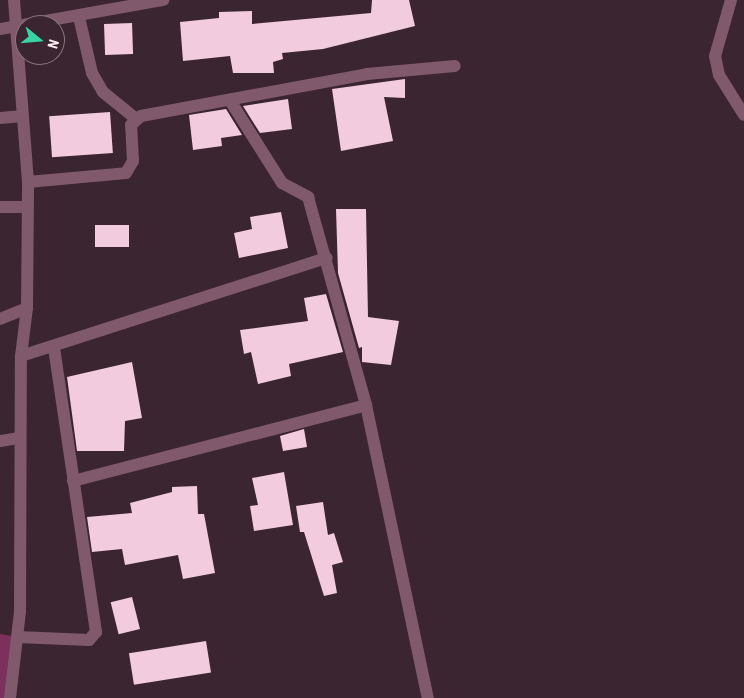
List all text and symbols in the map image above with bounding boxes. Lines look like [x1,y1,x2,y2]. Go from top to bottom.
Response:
north arrow [15,15,65,65]
text: N [44,38,62,51]

